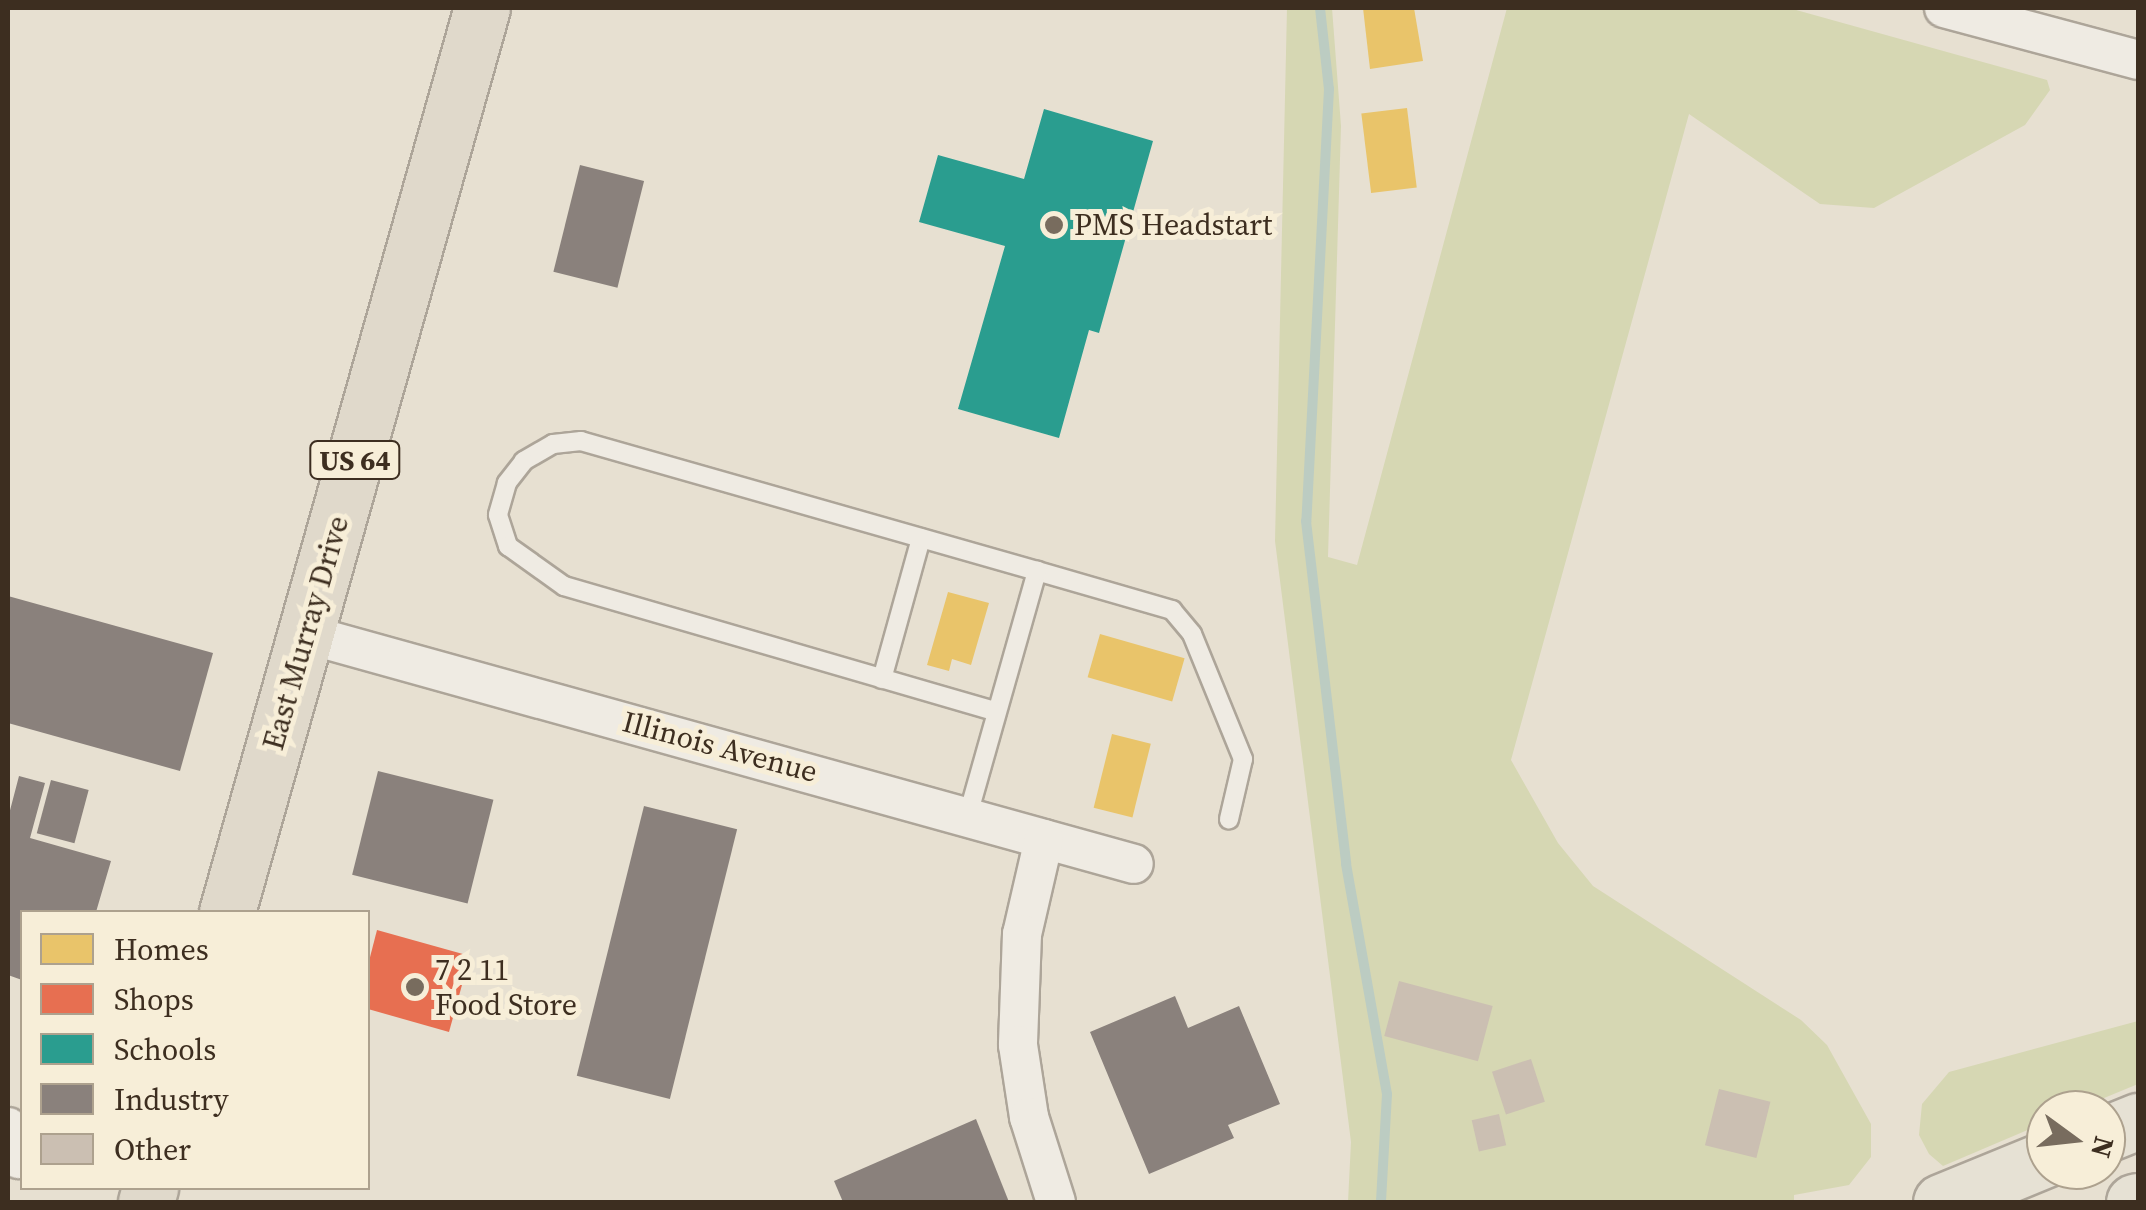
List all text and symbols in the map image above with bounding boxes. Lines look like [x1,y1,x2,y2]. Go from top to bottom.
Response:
place label: PMS Headstart [1074,207,1272,243]
marker: PMS Headstart [1043,214,1065,236]
road number: US 64 [308,437,402,483]
street label: East Murray Drive [255,512,357,754]
street label: Illinois Avenue [619,704,821,790]
legend [20,910,370,1190]
text: Homes [114,929,209,970]
place label: 7 2 11 Food Store [435,952,577,1022]
marker: 7 2 11 Food Store [404,976,426,998]
text: Shops [114,979,194,1020]
text: Schools [114,1029,216,1070]
text: Industry [114,1079,229,1120]
north arrow [2026,1090,2126,1190]
text: Other [114,1129,191,1170]
text: N [2082,1132,2124,1162]

